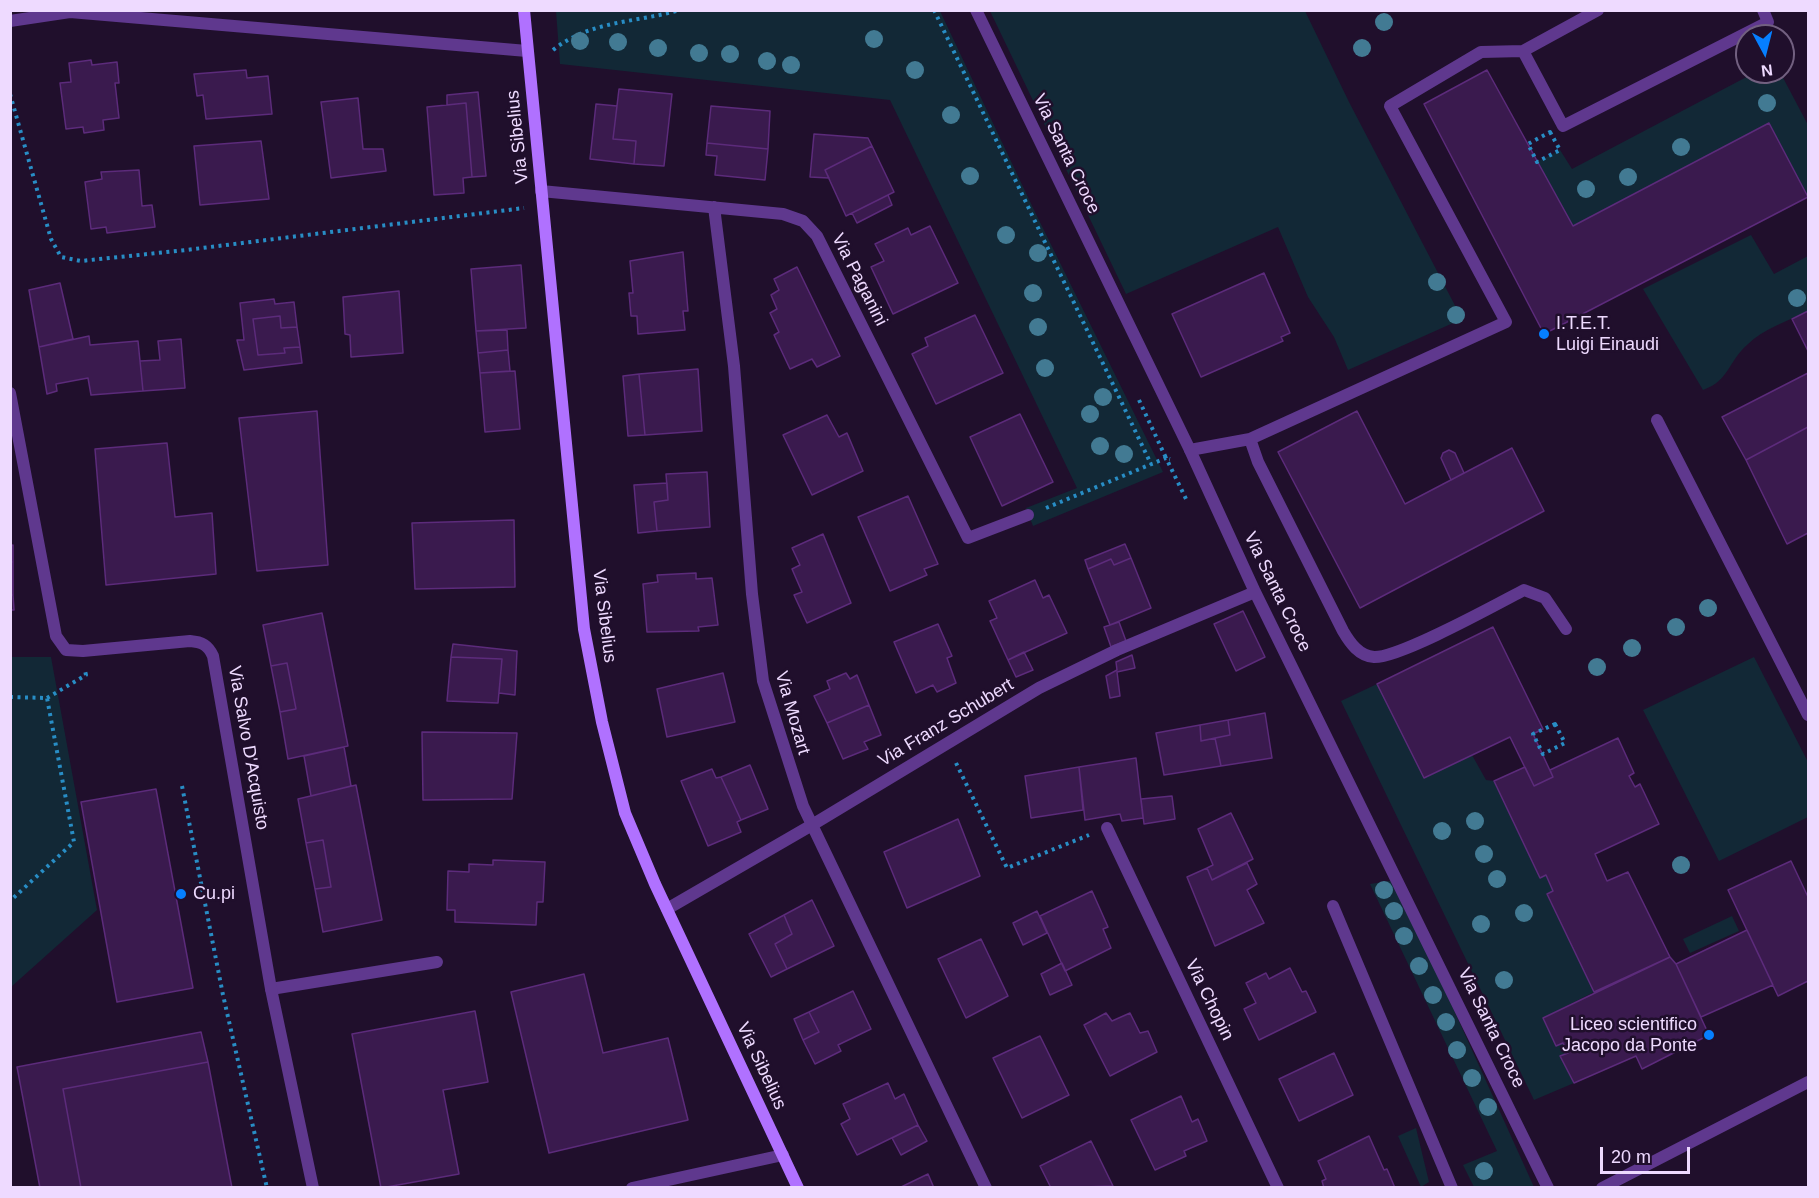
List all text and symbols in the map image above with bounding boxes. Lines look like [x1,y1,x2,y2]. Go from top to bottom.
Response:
north arrow [1735,24,1795,84]
text: N [1760,61,1774,80]
street label: Via Sibelius [502,89,534,185]
street label: Via Santa Croce [1028,91,1104,217]
street label: Via Paganini [827,230,891,330]
place label: I.T.E.T. Luigi Einaudi [1556,313,1659,356]
marker: I.T.E.T. Luigi Einaudi [1537,327,1551,341]
street label: Via Santa Croce [1239,529,1315,655]
street label: Via Sibelius [588,568,620,664]
street label: Via Salvo D'Acquisto [223,664,273,832]
street label: Via Mozart [770,669,814,757]
street label: Via Franz Schubert [875,674,1017,772]
place label: Cu.pi [193,883,235,905]
marker: Cu.pi [174,887,188,901]
street label: Via Chopin [1180,956,1238,1044]
street label: Via Santa Croce [1453,965,1529,1091]
place label: Liceo scientifico Jacopo da Ponte [1562,1014,1697,1056]
street label: Via Sibelius [731,1019,791,1113]
marker: Liceo scientifico Jacopo da Ponte [1702,1028,1716,1042]
scale bar [1603,1135,1693,1173]
text: 20 m [1611,1147,1651,1167]

